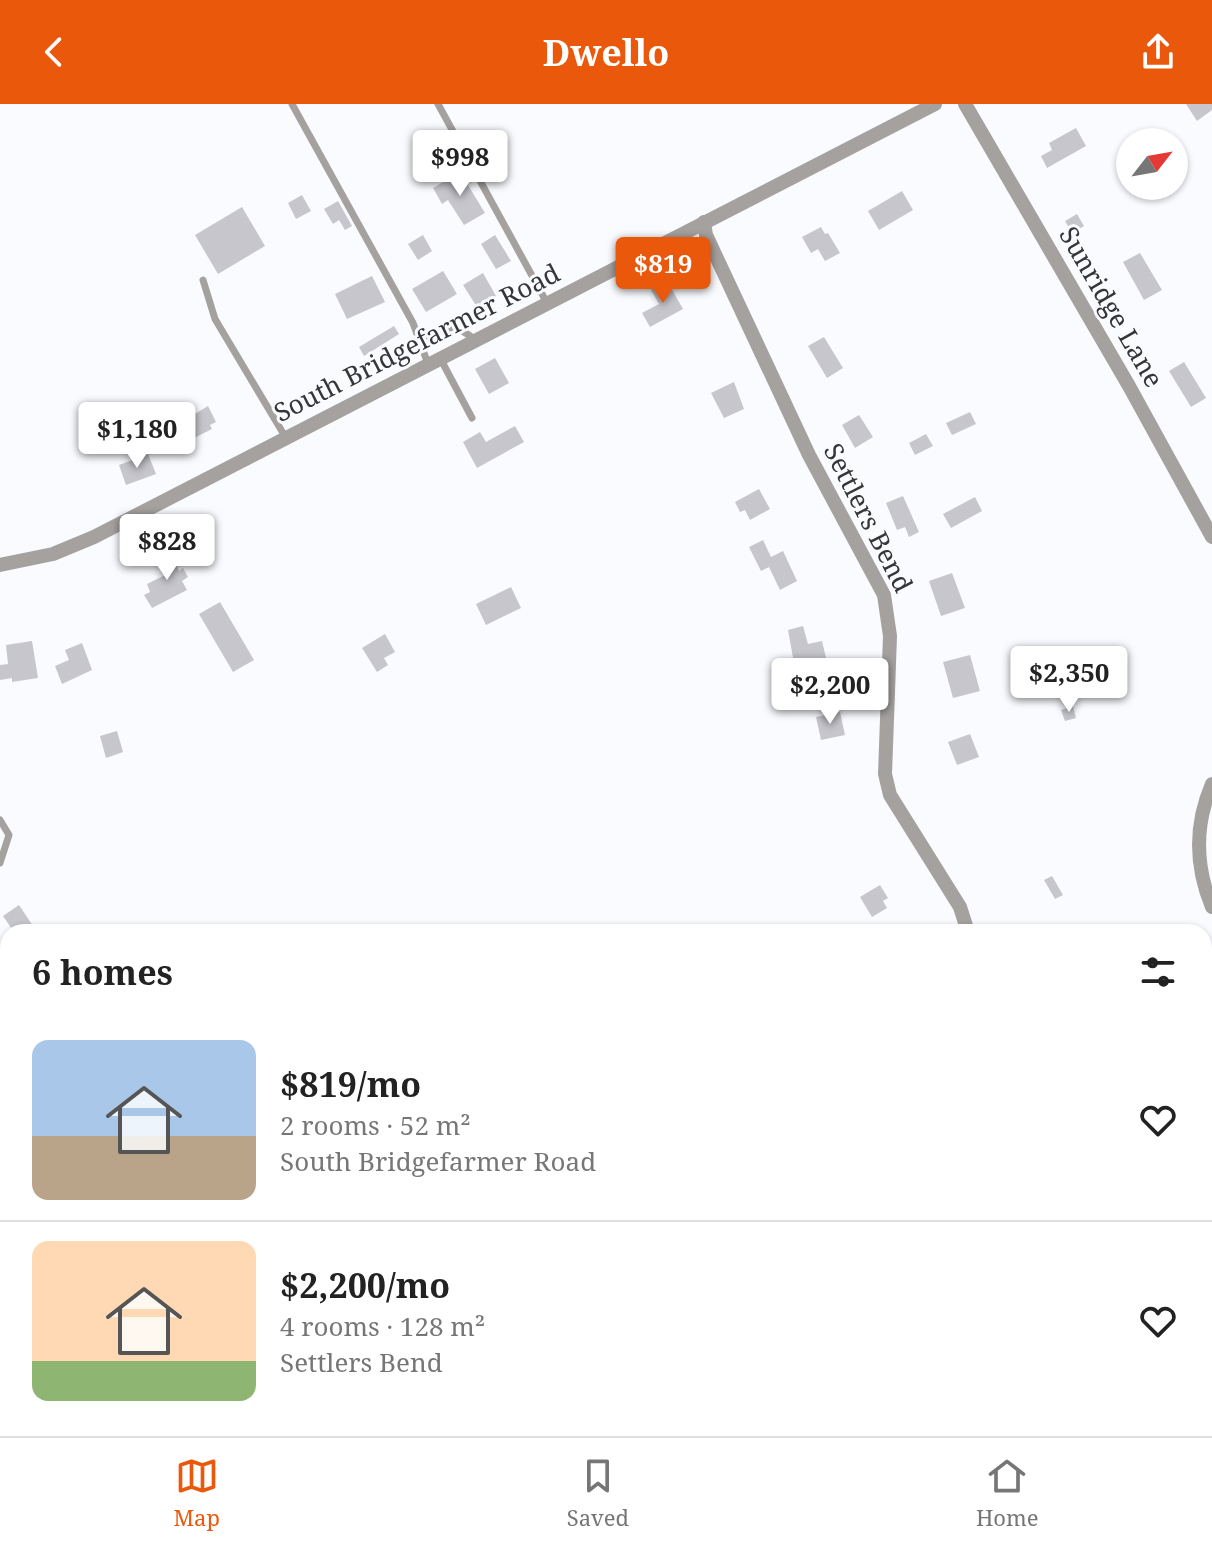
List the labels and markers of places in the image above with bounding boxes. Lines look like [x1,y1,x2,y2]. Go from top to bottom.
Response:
pin: $998 [413,130,507,198]
pin: $819 [616,237,710,305]
pin: $1,180 [72,402,202,470]
pin: $828 [120,514,214,582]
pin: $2,350 [1004,646,1134,714]
pin: $2,200 [765,658,895,726]

